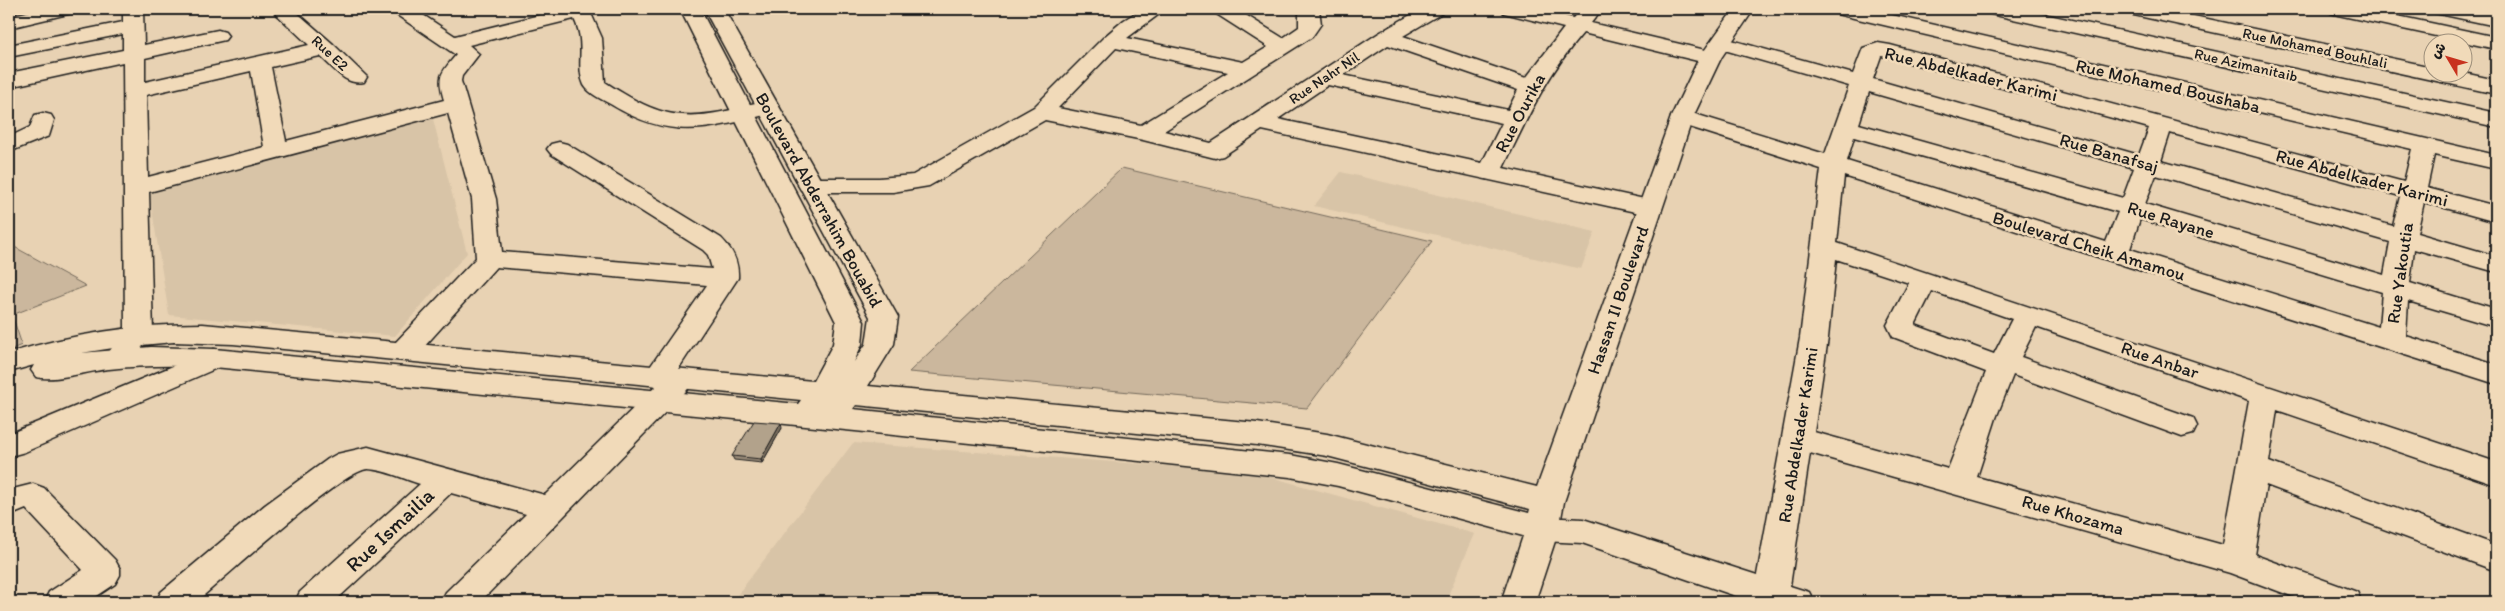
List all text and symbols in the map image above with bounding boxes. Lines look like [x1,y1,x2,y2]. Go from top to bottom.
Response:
street label: Rue Mohamed Bouhlali [2241,24,2389,72]
street label: Rue E2 [308,31,352,75]
north arrow [2422,32,2472,82]
text: ش [2427,39,2450,62]
street label: Rue Abdelkader Karimi [1882,42,2060,106]
street label: Rue Azimanitaib [2193,44,2300,86]
street label: Rue Nahr Nil [1285,47,1363,108]
street label: Rue Mohamed Boushaba [2074,54,2263,118]
street label: Rue Ourika [1490,70,1550,156]
street label: Boulevard Abderrahim Bouabid [751,89,887,312]
street label: Rue Banafsaj [2057,128,2161,178]
street label: Rue Abdelkader Karimi [2273,144,2451,212]
street label: Rue Rayane [2125,196,2217,244]
street label: Boulevard Cheik Amamou [1990,206,2188,286]
street label: Rue Yakoutia [2382,220,2418,325]
street label: Hassan II Boulevard [1582,223,1654,377]
street label: Rue Anbar [2118,336,2203,384]
street label: Rue Abdelkader Karimi [1773,346,1823,524]
street label: Rue Ismailia [340,482,439,577]
street label: Rue Khozama [2019,490,2127,540]

